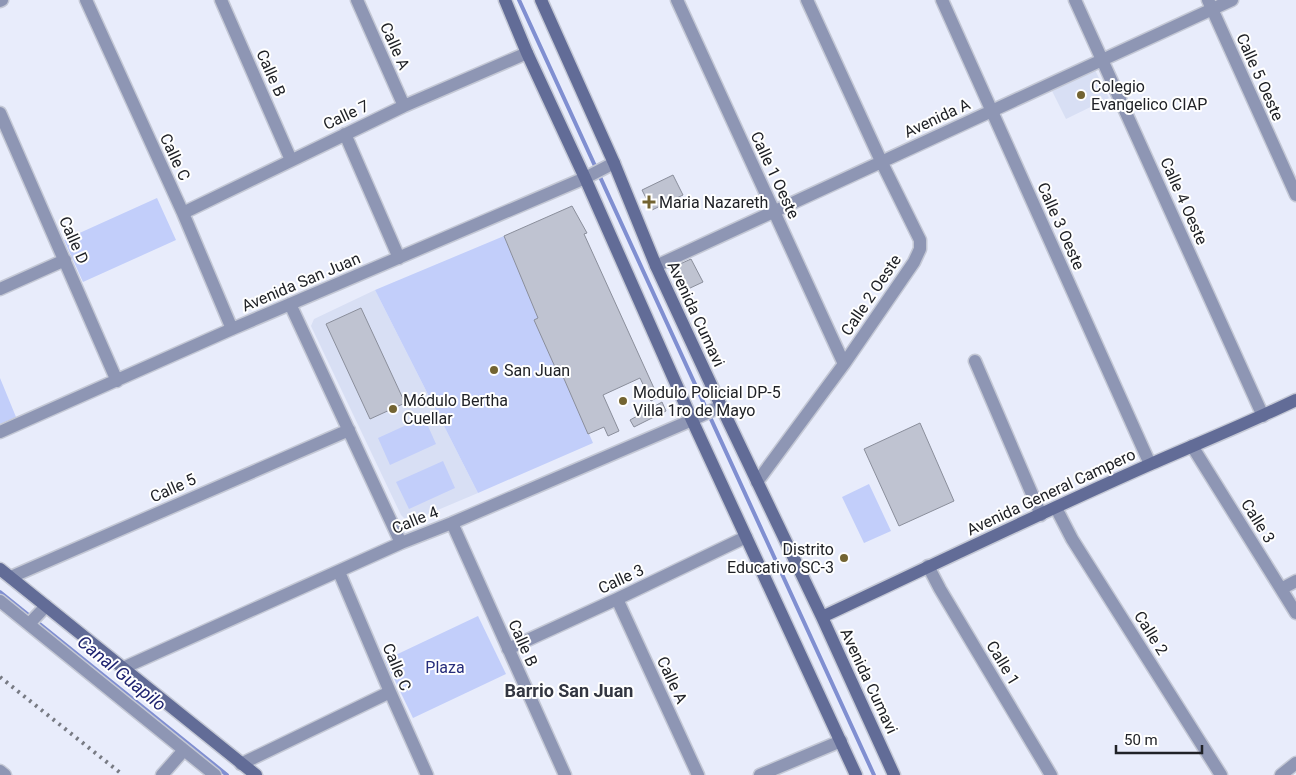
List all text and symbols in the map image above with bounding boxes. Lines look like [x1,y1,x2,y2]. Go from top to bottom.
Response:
street label: Calle A [376,19,414,73]
street label: Calle 5 Oeste [1232,30,1288,124]
street label: Calle B [252,47,290,99]
place label: Colegio Evangelico CIAP [1091,77,1207,114]
marker: Colegio Evangelico CIAP [1075,89,1087,101]
street label: Avenida A [901,94,974,142]
street label: Calle 7 [320,96,372,134]
street label: Calle 1 Oeste [747,128,803,222]
street label: Calle C [156,130,194,184]
street label: Calle 4 Oeste [1156,154,1212,248]
street label: Calle 3 Oeste [1033,179,1089,273]
place label: Maria Nazareth [659,193,768,212]
marker: Maria Nazareth [643,196,655,208]
street label: Calle D [55,213,93,267]
street label: Avenida San Juan [239,248,363,316]
street label: Calle 2 Oeste [837,251,905,339]
street label: Avenida Cumavi [663,258,729,370]
place label: San Juan [504,361,570,380]
marker: San Juan [488,364,500,376]
place label: Modulo Policial DP-5 Villa 1ro de Mayo [633,383,781,420]
place label: Módulo Bertha Cuellar [403,391,508,428]
marker: Modulo Policial DP-5 Villa 1ro de Mayo [617,395,629,407]
marker: Módulo Bertha Cuellar [387,403,399,415]
street label: Avenida General Campero [964,445,1138,539]
street label: Calle 5 [147,469,199,507]
street label: Calle 3 [1237,495,1279,547]
street label: Calle 4 [389,502,441,538]
place label: Distrito Educativo SC-3 [727,540,834,577]
marker: Distrito Educativo SC-3 [838,552,850,564]
street label: Calle 3 [595,560,647,598]
street label: Calle 2 [1130,607,1172,659]
street label: Calle B [504,617,542,669]
street label: Avenida Cumavi [836,625,902,737]
water label: Canal Guapilo [73,631,171,715]
street label: Calle 1 [982,637,1024,689]
street label: Calle C [379,640,415,694]
street label: Calle A [653,653,691,707]
park label: Plaza [425,658,465,677]
district label: Barrio San Juan [505,680,633,701]
scale bar [1116,722,1202,754]
text: 50 m [1124,731,1158,749]

